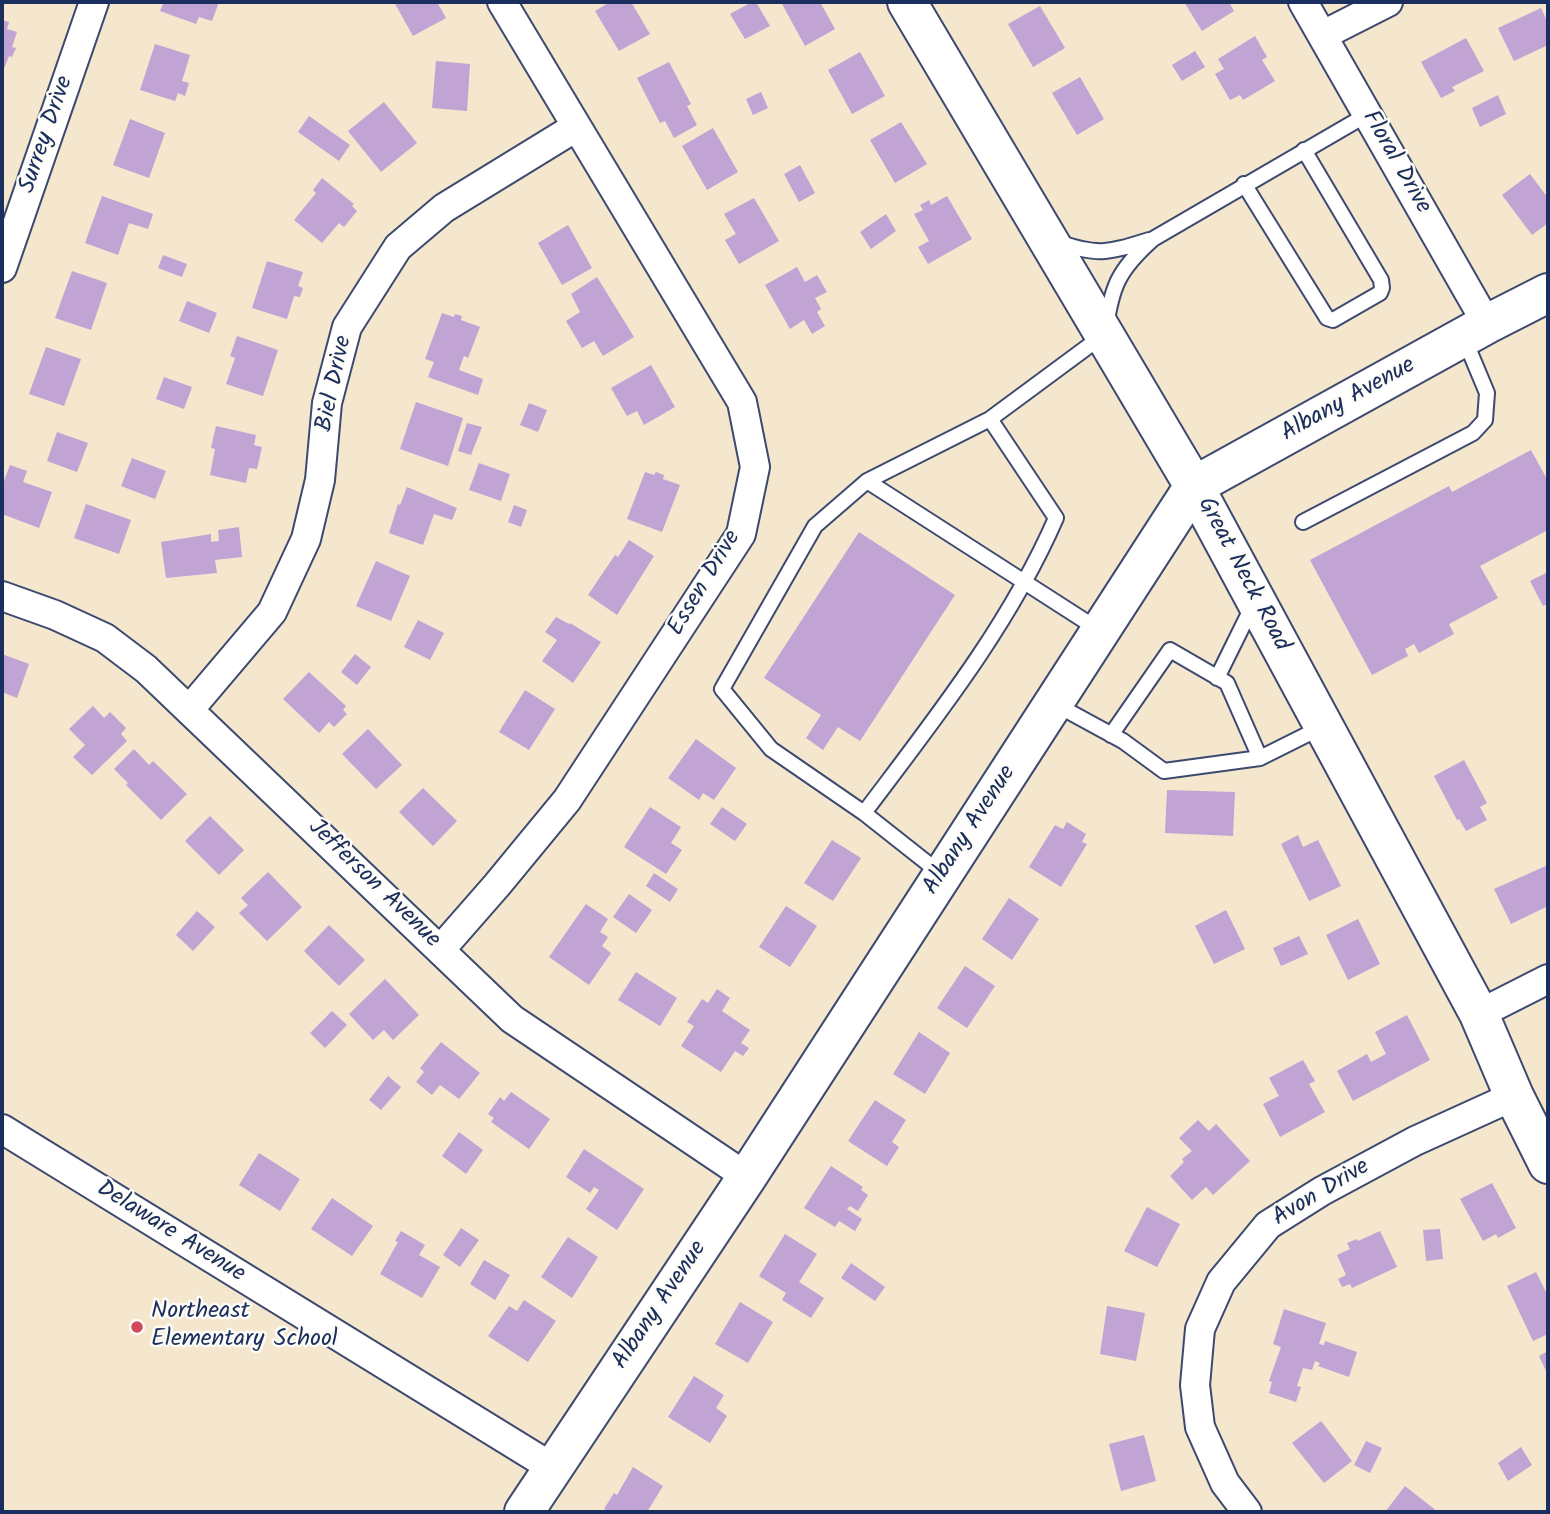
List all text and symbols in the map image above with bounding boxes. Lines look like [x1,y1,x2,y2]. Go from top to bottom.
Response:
street label: Surrey Drive [15,73,81,197]
street label: Floral Drive [1354,106,1436,220]
street label: Biel Drive [312,333,360,435]
street label: Albany Avenue [1277,352,1421,450]
street label: Great Neck Road [1189,493,1295,657]
street label: Essen Drive [663,526,749,642]
street label: Albany Avenue [918,761,1024,901]
street label: Jefferson Avenue [301,815,445,955]
street label: Avon Drive [1268,1154,1376,1234]
street label: Delaware Avenue [90,1176,250,1290]
street label: Albany Avenue [607,1236,715,1376]
place label: Northeast Elementary School [151,1299,338,1355]
marker: Northeast Elementary School [129,1319,145,1335]

